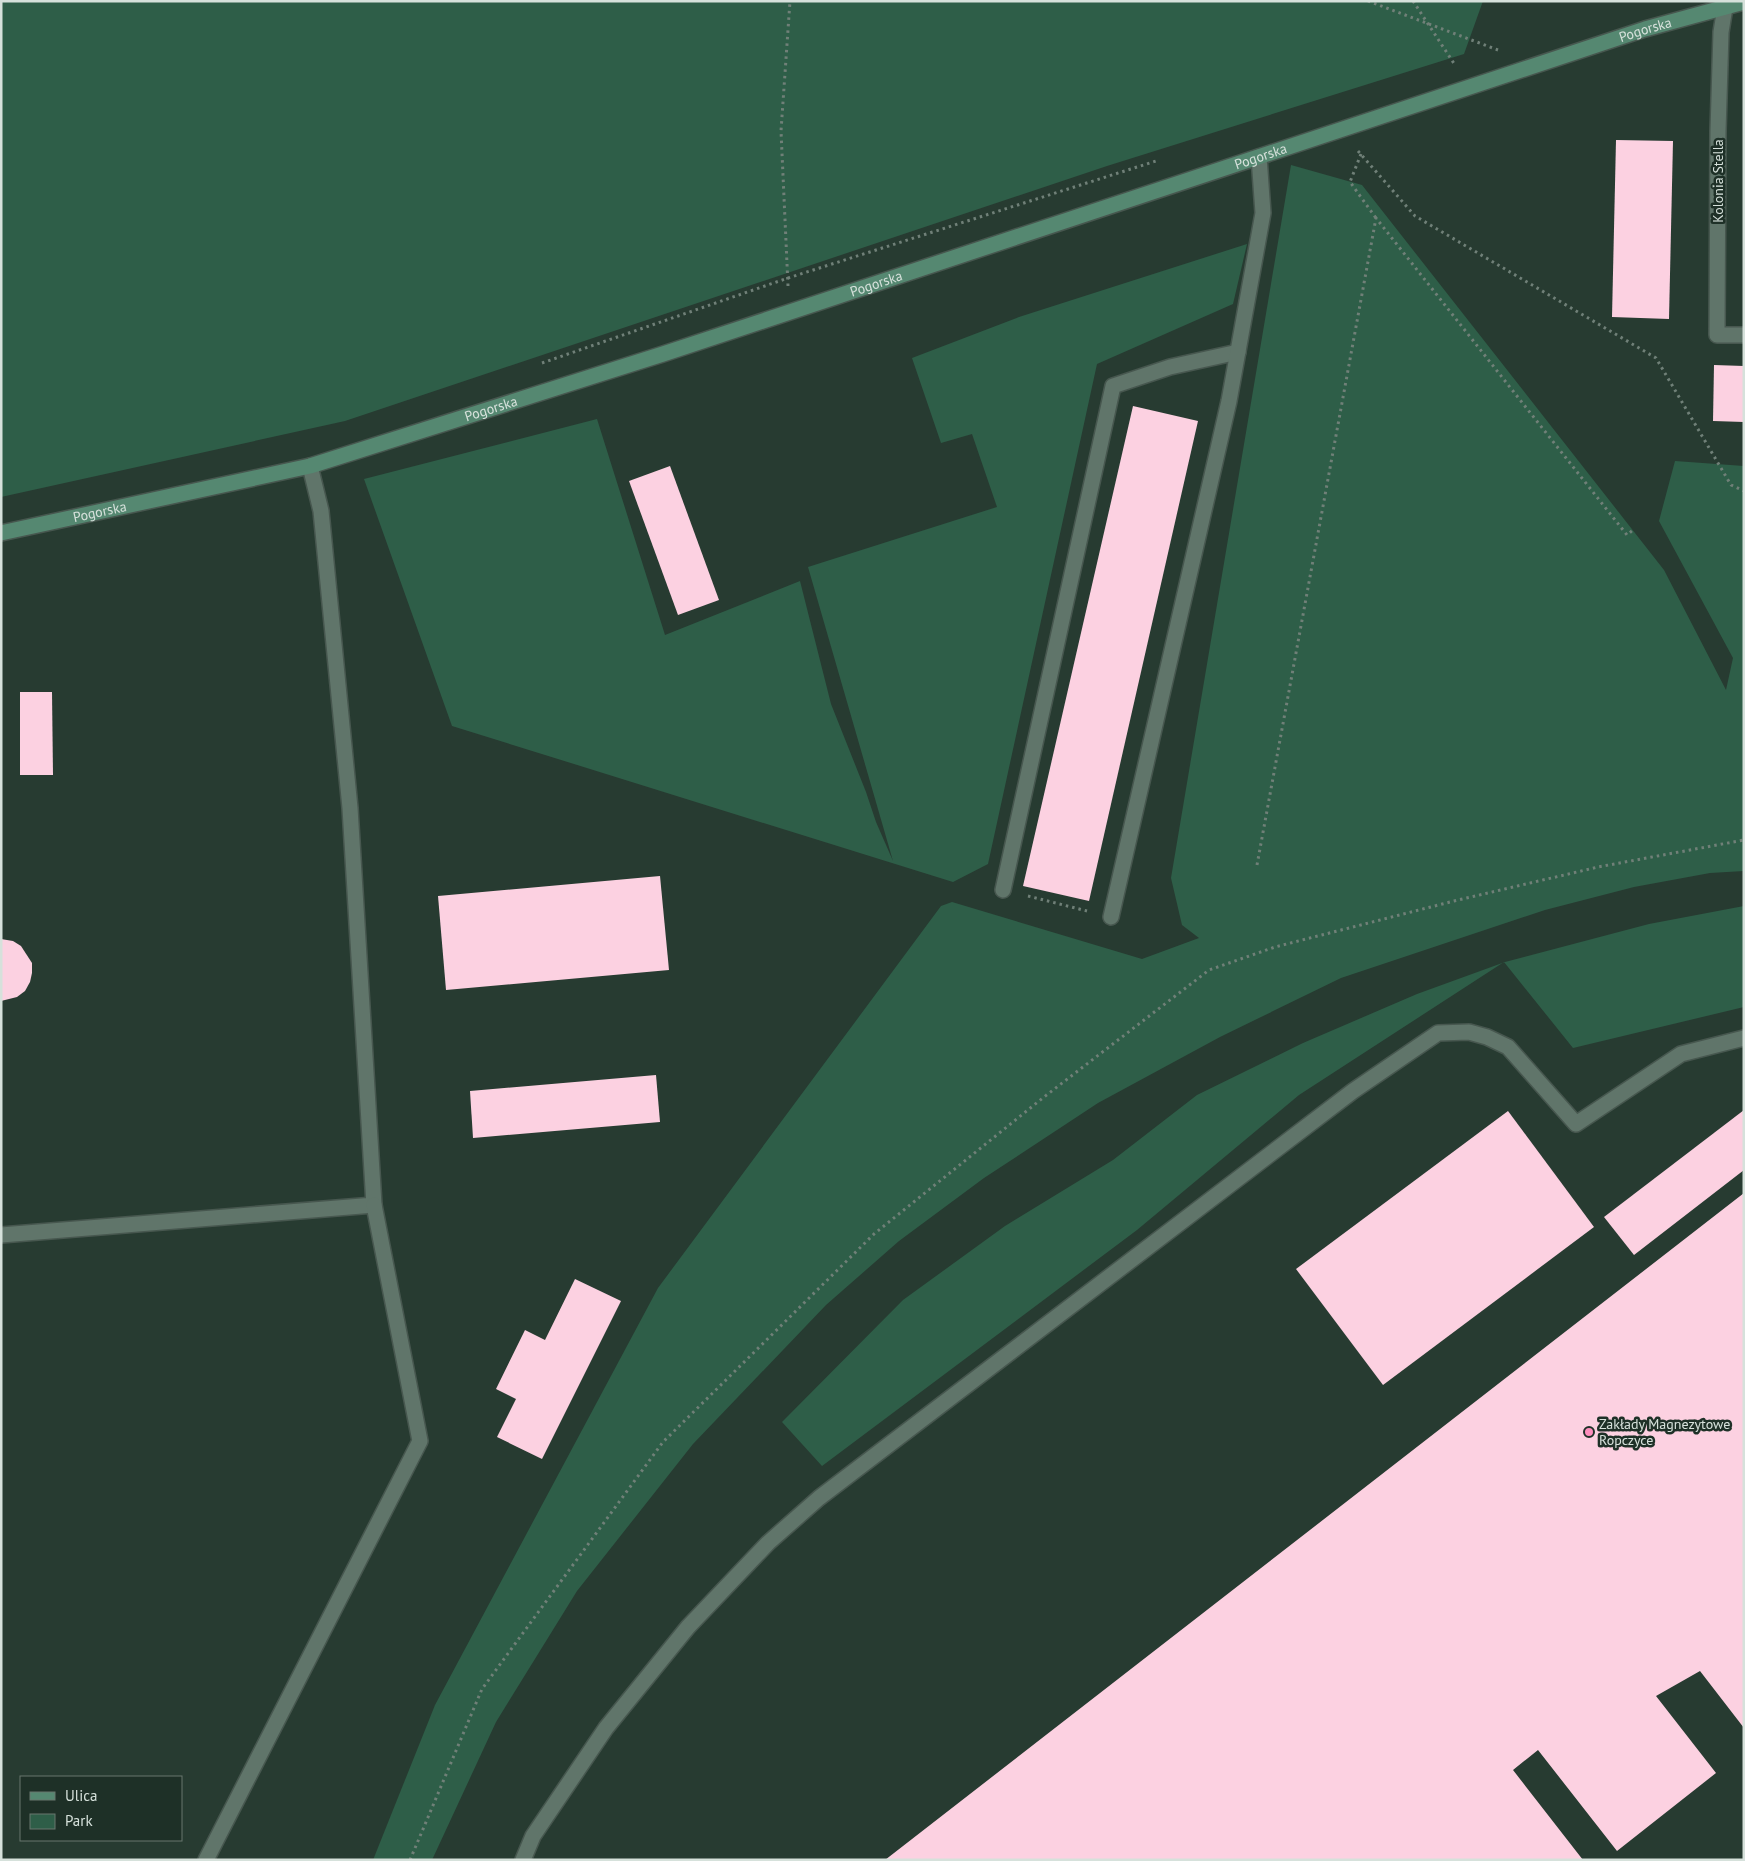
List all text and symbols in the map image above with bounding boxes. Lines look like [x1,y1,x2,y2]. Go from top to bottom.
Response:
street label: Pogorska [1617,13,1674,46]
street label: Pogorska [1232,139,1289,173]
street label: Kolonia Stella [1709,139,1727,223]
street label: Pogorska [848,266,905,301]
street label: Pogorska [462,392,520,425]
street label: Pogorska [71,497,128,526]
place label: Zakłady Magnezytowe Ropczyce [1599,1415,1730,1449]
marker: Zakłady Magnezytowe Ropczyce [1583,1426,1595,1438]
legend [20,1776,182,1841]
text: Ulica [65,1786,97,1805]
text: Park [65,1811,93,1830]

